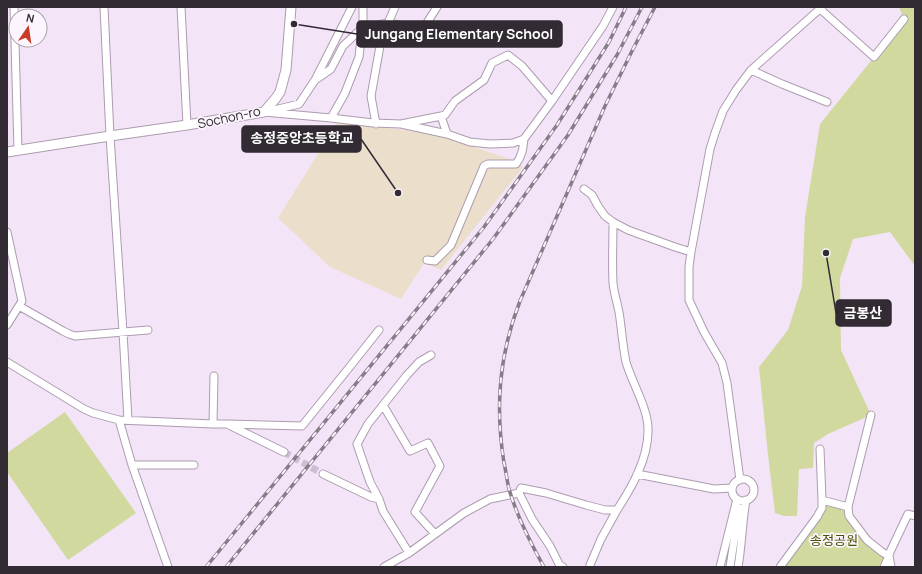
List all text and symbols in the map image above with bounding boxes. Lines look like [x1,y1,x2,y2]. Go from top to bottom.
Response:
north arrow [8,8,48,48]
text: N [25,10,36,26]
callout: Jungang Elementary School [357,21,562,47]
text: Jungang Elementary School [365,24,553,43]
street label: Sochon-ro [196,102,262,132]
callout: 송정중앙초등학교 [242,126,361,152]
text: 송정중앙초등학교 [250,128,354,147]
callout: 금봉산 [836,300,891,326]
text: 금봉산 [844,303,882,322]
park label: 송정공원 [810,531,858,549]

